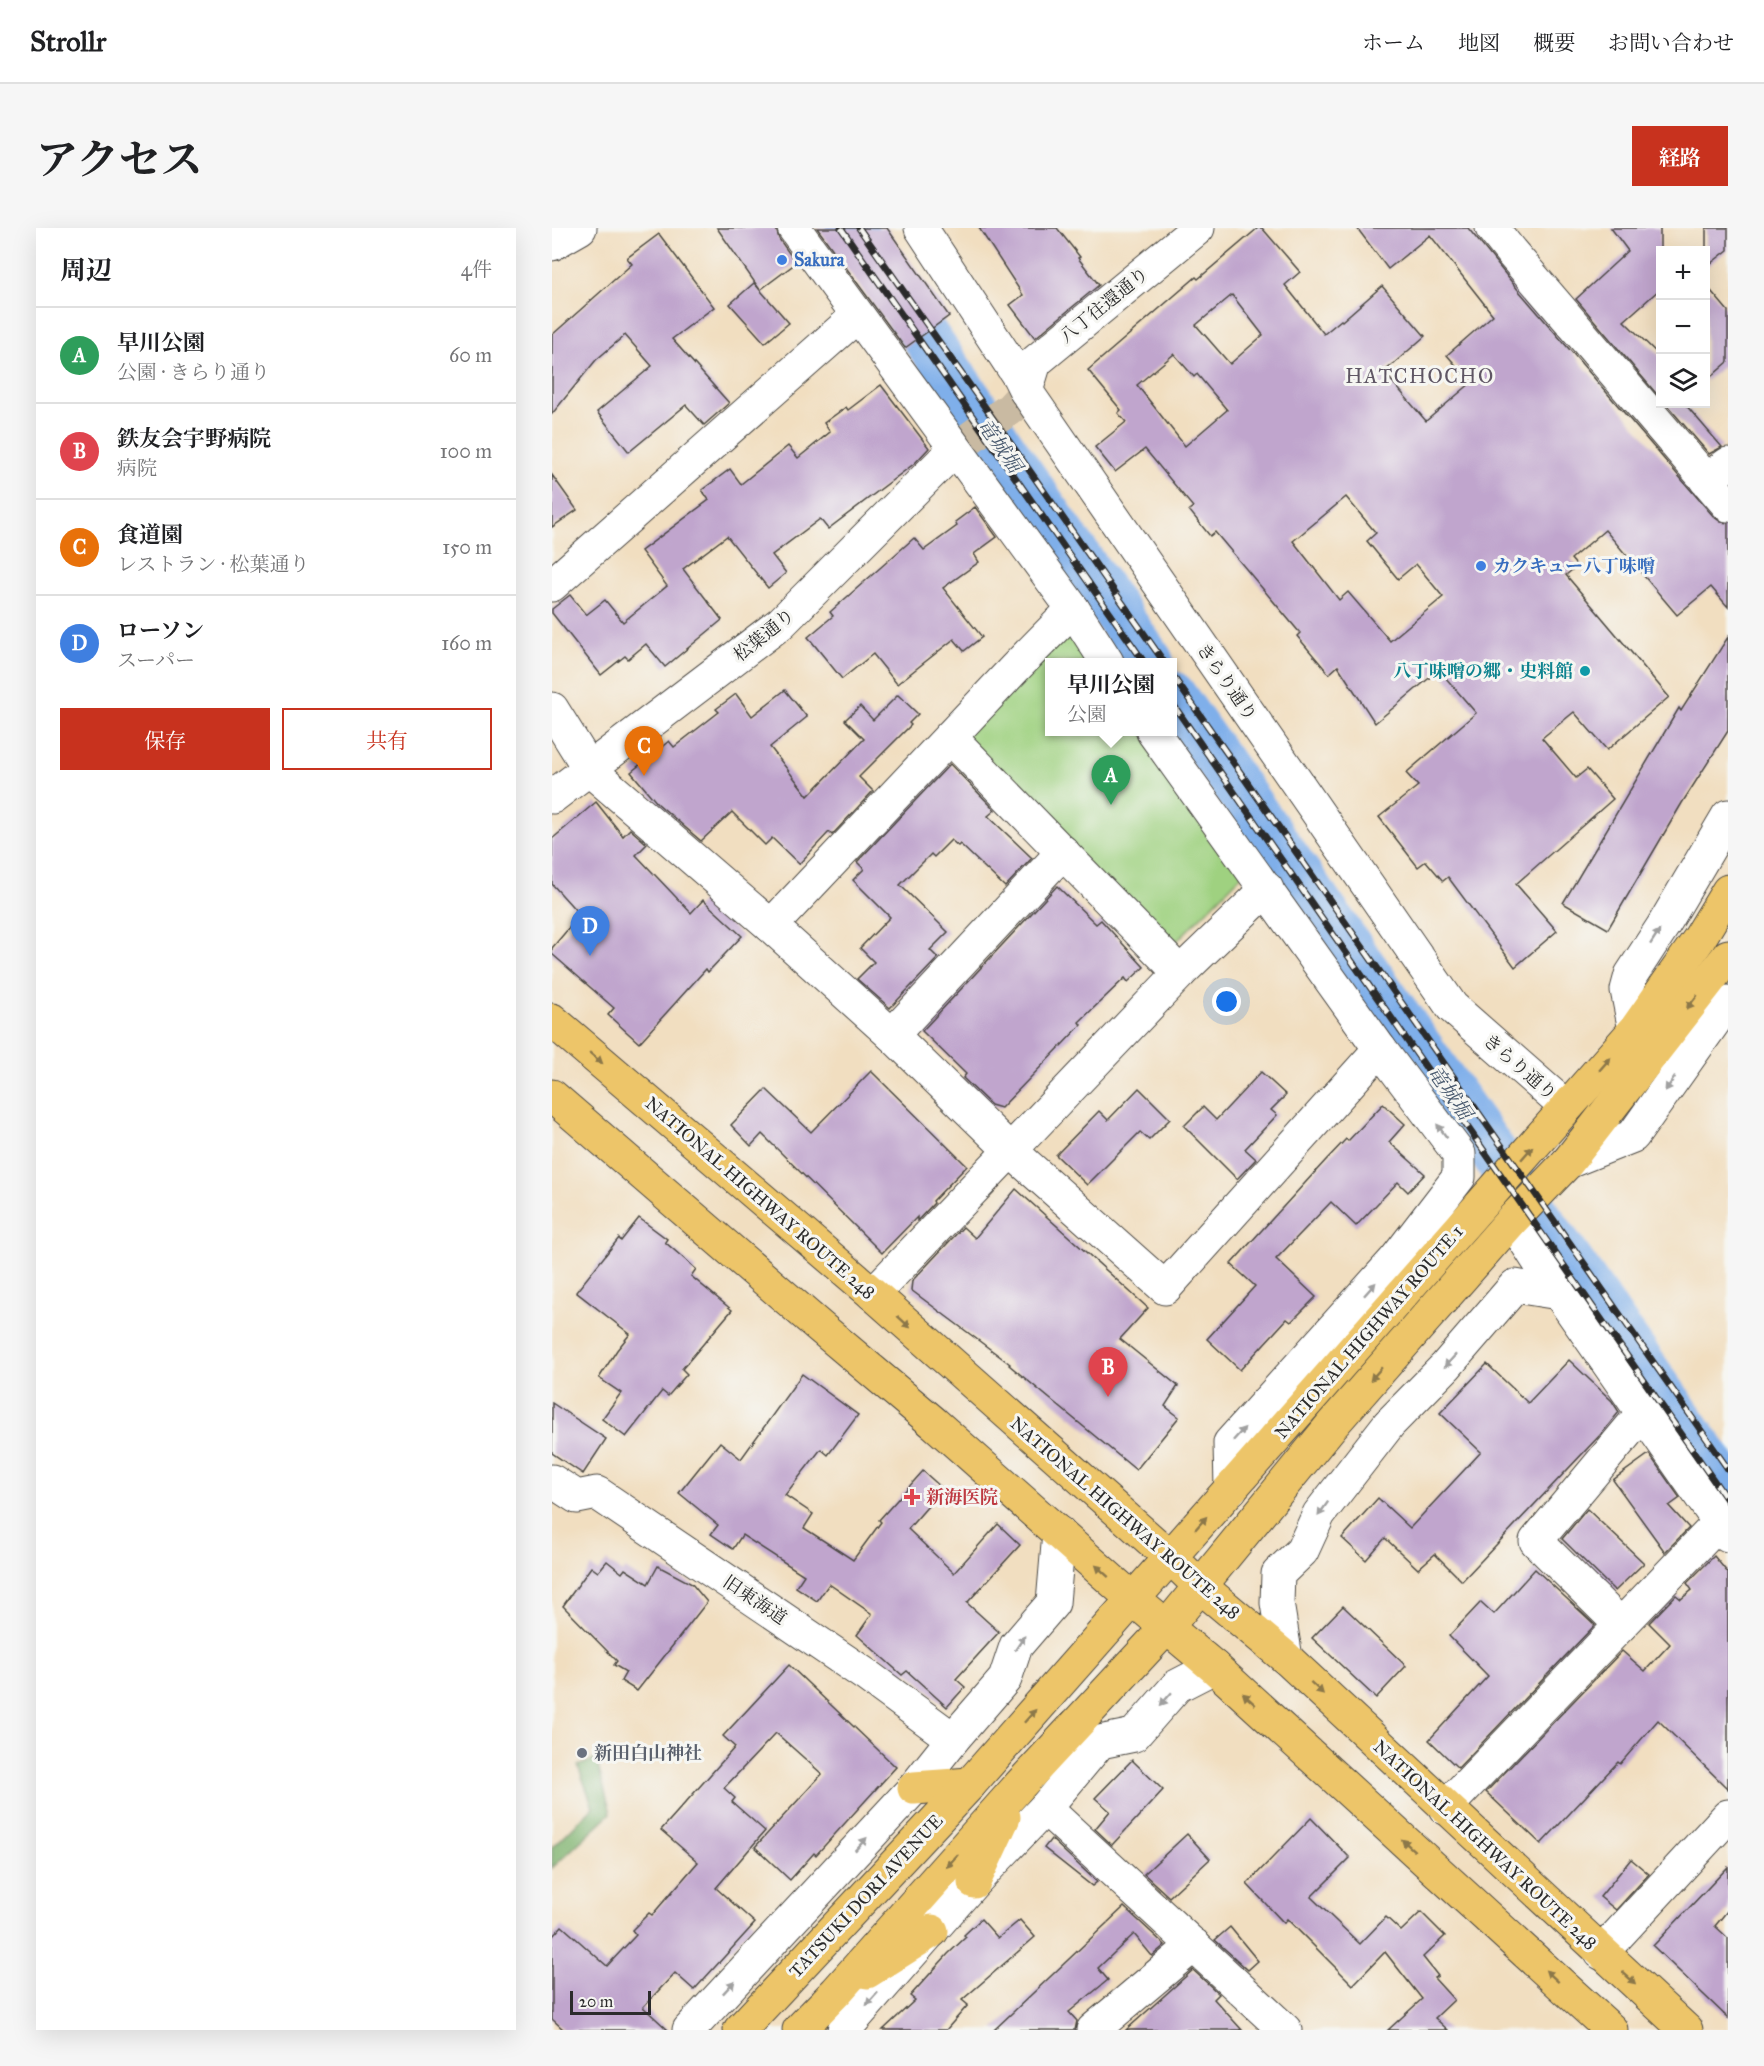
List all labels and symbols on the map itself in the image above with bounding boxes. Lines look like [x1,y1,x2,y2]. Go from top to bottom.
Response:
place label: Sakura [794,249,845,271]
marker: Sakura [775,253,789,267]
street label: 八丁往還通り [1055,262,1153,348]
district label: HATCHOCHO [1345,364,1495,388]
water label: 竜城堀 [973,414,1029,479]
place label: カクキュー八丁味噌 [1493,555,1655,577]
marker: カクキュー八丁味噌 [1474,559,1488,573]
street label: 松葉通り [729,604,799,666]
street label: きらり通り [1192,639,1262,725]
place label: 八丁味噌の郷・史料館 [1393,660,1573,682]
marker: 八丁味噌の郷・史料館 [1578,664,1592,678]
pin: C [624,726,664,776]
pin: A [1092,756,1130,805]
pin: D [570,906,609,956]
one-way arrow [1649,930,1661,946]
your location [1212,987,1241,1016]
one-way arrow [1686,994,1699,1010]
street label: きらり通り [1479,1029,1561,1105]
one-way arrow [589,1051,604,1065]
one-way arrow [1598,1056,1612,1071]
water label: 竜城堀 [1423,1061,1479,1126]
one-way arrow [1664,1076,1676,1092]
street label: NATIONAL HIGHWAY ROUTE 248 [641,1092,879,1304]
one-way arrow [1436,1123,1448,1139]
one-way arrow [1520,1146,1533,1161]
street label: NATIONAL HIGHWAY ROUTE 1 [1270,1221,1468,1443]
one-way arrow [1363,1281,1377,1296]
one-way arrow [896,1315,911,1328]
pin: B [1088,1348,1128,1397]
one-way arrow [1444,1353,1457,1368]
one-way arrow [1370,1366,1383,1381]
street label: NATIONAL HIGHWAY ROUTE 248 [1006,1412,1244,1624]
one-way arrow [1232,1426,1246,1441]
place label: 新海医院 [926,1486,998,1508]
marker: 新海医院 [903,1488,921,1506]
one-way arrow [1318,1501,1329,1517]
one-way arrow [1194,1516,1207,1531]
one-way arrow [1094,1564,1109,1578]
street label: 旧東海道 [719,1571,791,1629]
one-way arrow [1014,1636,1026,1652]
one-way arrow [1310,1680,1324,1694]
one-way arrow [1160,1691,1173,1706]
one-way arrow [1241,1692,1256,1706]
one-way arrow [1023,1709,1037,1724]
street label: NATIONAL HIGHWAY ROUTE 248 [1369,1736,1601,1954]
place label: 新田白山神社 [594,1742,702,1764]
marker: 新田白山神社 [575,1746,589,1760]
street label: TATSUKI DORI AVENUE [784,1810,948,1982]
one-way arrow [854,1836,868,1851]
one-way arrow [1401,1839,1416,1852]
one-way arrow [946,1853,959,1868]
one-way arrow [1545,1970,1560,1983]
one-way arrow [1621,1971,1636,1984]
one-way arrow [722,1980,736,1995]
scale bar [570,1988,651,2016]
one-way arrow [865,1991,879,2006]

